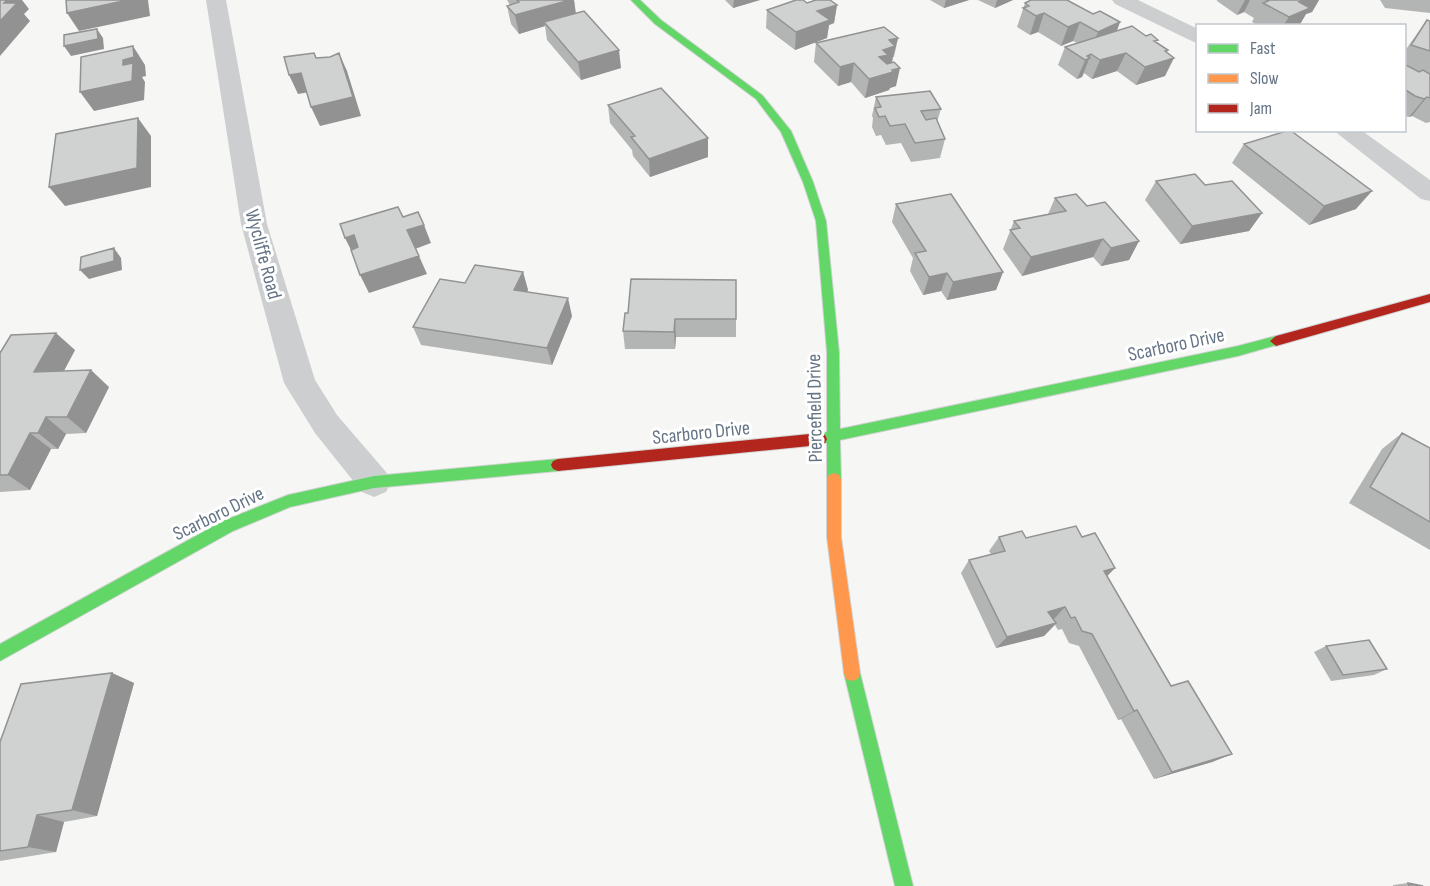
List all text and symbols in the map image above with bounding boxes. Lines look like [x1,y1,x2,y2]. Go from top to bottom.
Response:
legend [1196,24,1406,132]
text: Fast [1250,38,1276,59]
text: Slow [1250,68,1279,89]
text: Jam [1249,98,1272,119]
street label: Wycliffe Road [240,207,287,302]
street label: Scarboro Drive [1126,323,1227,367]
street label: Piercefield Drive [802,354,828,462]
street label: Scarboro Drive [651,416,751,450]
street label: Scarboro Drive [169,482,268,546]

